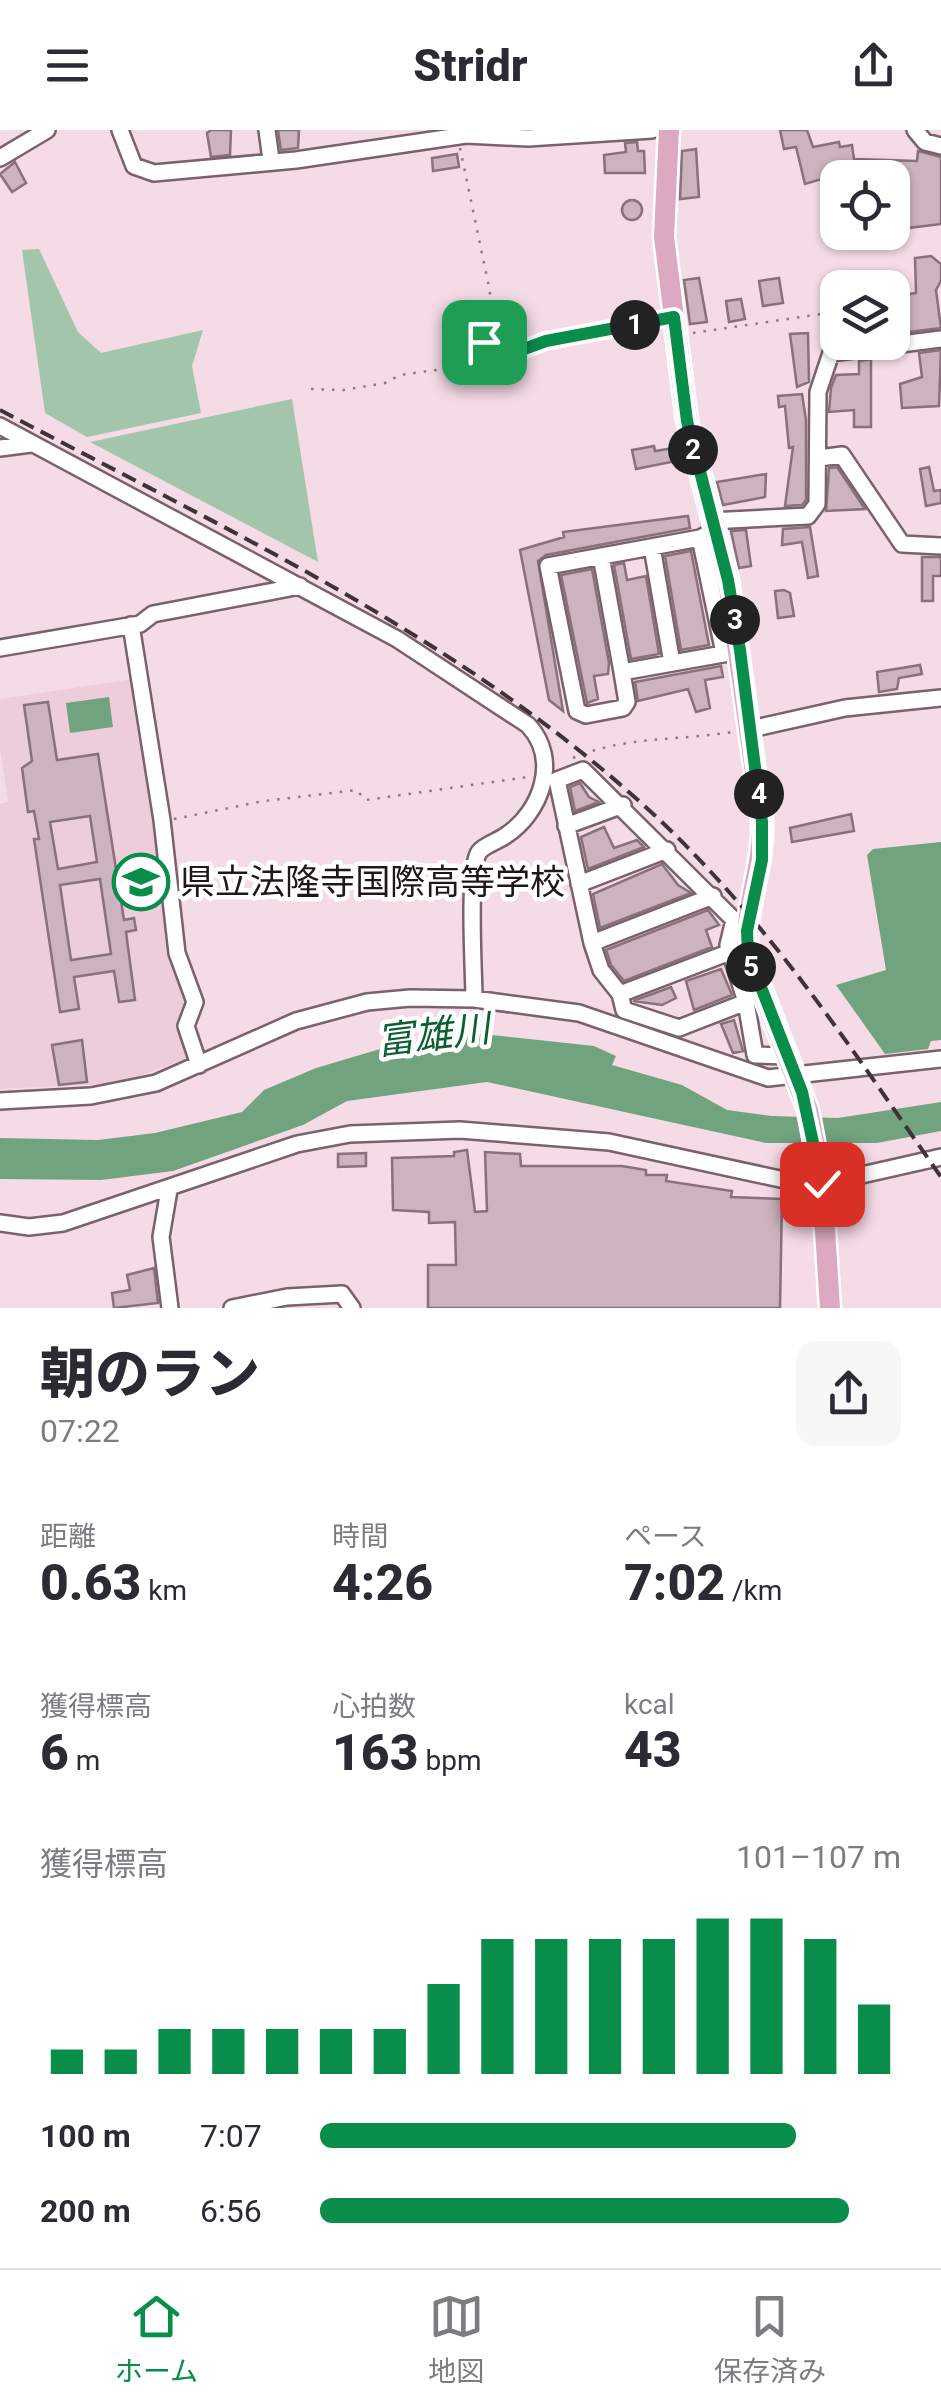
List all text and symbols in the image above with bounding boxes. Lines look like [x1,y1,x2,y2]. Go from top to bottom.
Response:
icon: menu [40,38,95,93]
icon: share [846,38,901,93]
text: Stridr [413,39,528,92]
map controls [820,160,910,360]
button: locate [820,160,910,250]
button: layers [820,270,910,360]
pin [442,300,527,385]
pin: 1 [610,300,660,350]
text: 1 [627,308,643,341]
icon: arrive [457,315,512,370]
pin: 2 [668,425,718,475]
text: 2 [685,433,701,466]
pin: 3 [710,595,760,645]
text: 3 [727,603,743,636]
pin: 4 [734,769,784,819]
text: 4 [751,777,767,810]
school or university icon: 県立法隆寺国際高等学校 [111,852,171,912]
place label: 県立法隆寺国際高等学校 [180,862,565,903]
pin: 5 [726,942,776,992]
text: 5 [743,950,759,983]
water label: 富雄川 [374,1006,496,1064]
pin [780,1142,865,1227]
icon: check [795,1157,850,1212]
button: share [796,1341,901,1446]
text: 朝のラン [40,1342,260,1406]
text: 07:22 [40,1412,120,1450]
text: 距離 [40,1520,96,1553]
text: 時間 [332,1520,388,1553]
text: ペース [624,1520,707,1553]
text: 0.63 [40,1554,141,1612]
text: 4:26 [332,1554,433,1612]
text: 7:02 [624,1554,725,1612]
text: km [141,1574,187,1607]
text: /km [725,1574,782,1607]
text: kcal [624,1688,675,1721]
text: 獲得標高 [40,1690,152,1723]
text: 心拍数 [332,1690,416,1723]
text: 43 [624,1721,682,1779]
text: 6 [40,1724,69,1782]
text: 163 [332,1724,419,1782]
text: m [69,1744,100,1777]
text: bpm [419,1744,481,1777]
text: 101–107 m [736,1838,901,1876]
text: 獲得標高 [40,1845,168,1883]
text: 100 m [40,2117,131,2155]
text: 7:07 [200,2117,262,2155]
text: 200 m [40,2192,131,2230]
text: 6:56 [200,2192,262,2230]
tab: ホーム [115,2289,198,2389]
tab: 地図 [428,2289,484,2389]
tab: 保存済み [714,2289,826,2389]

